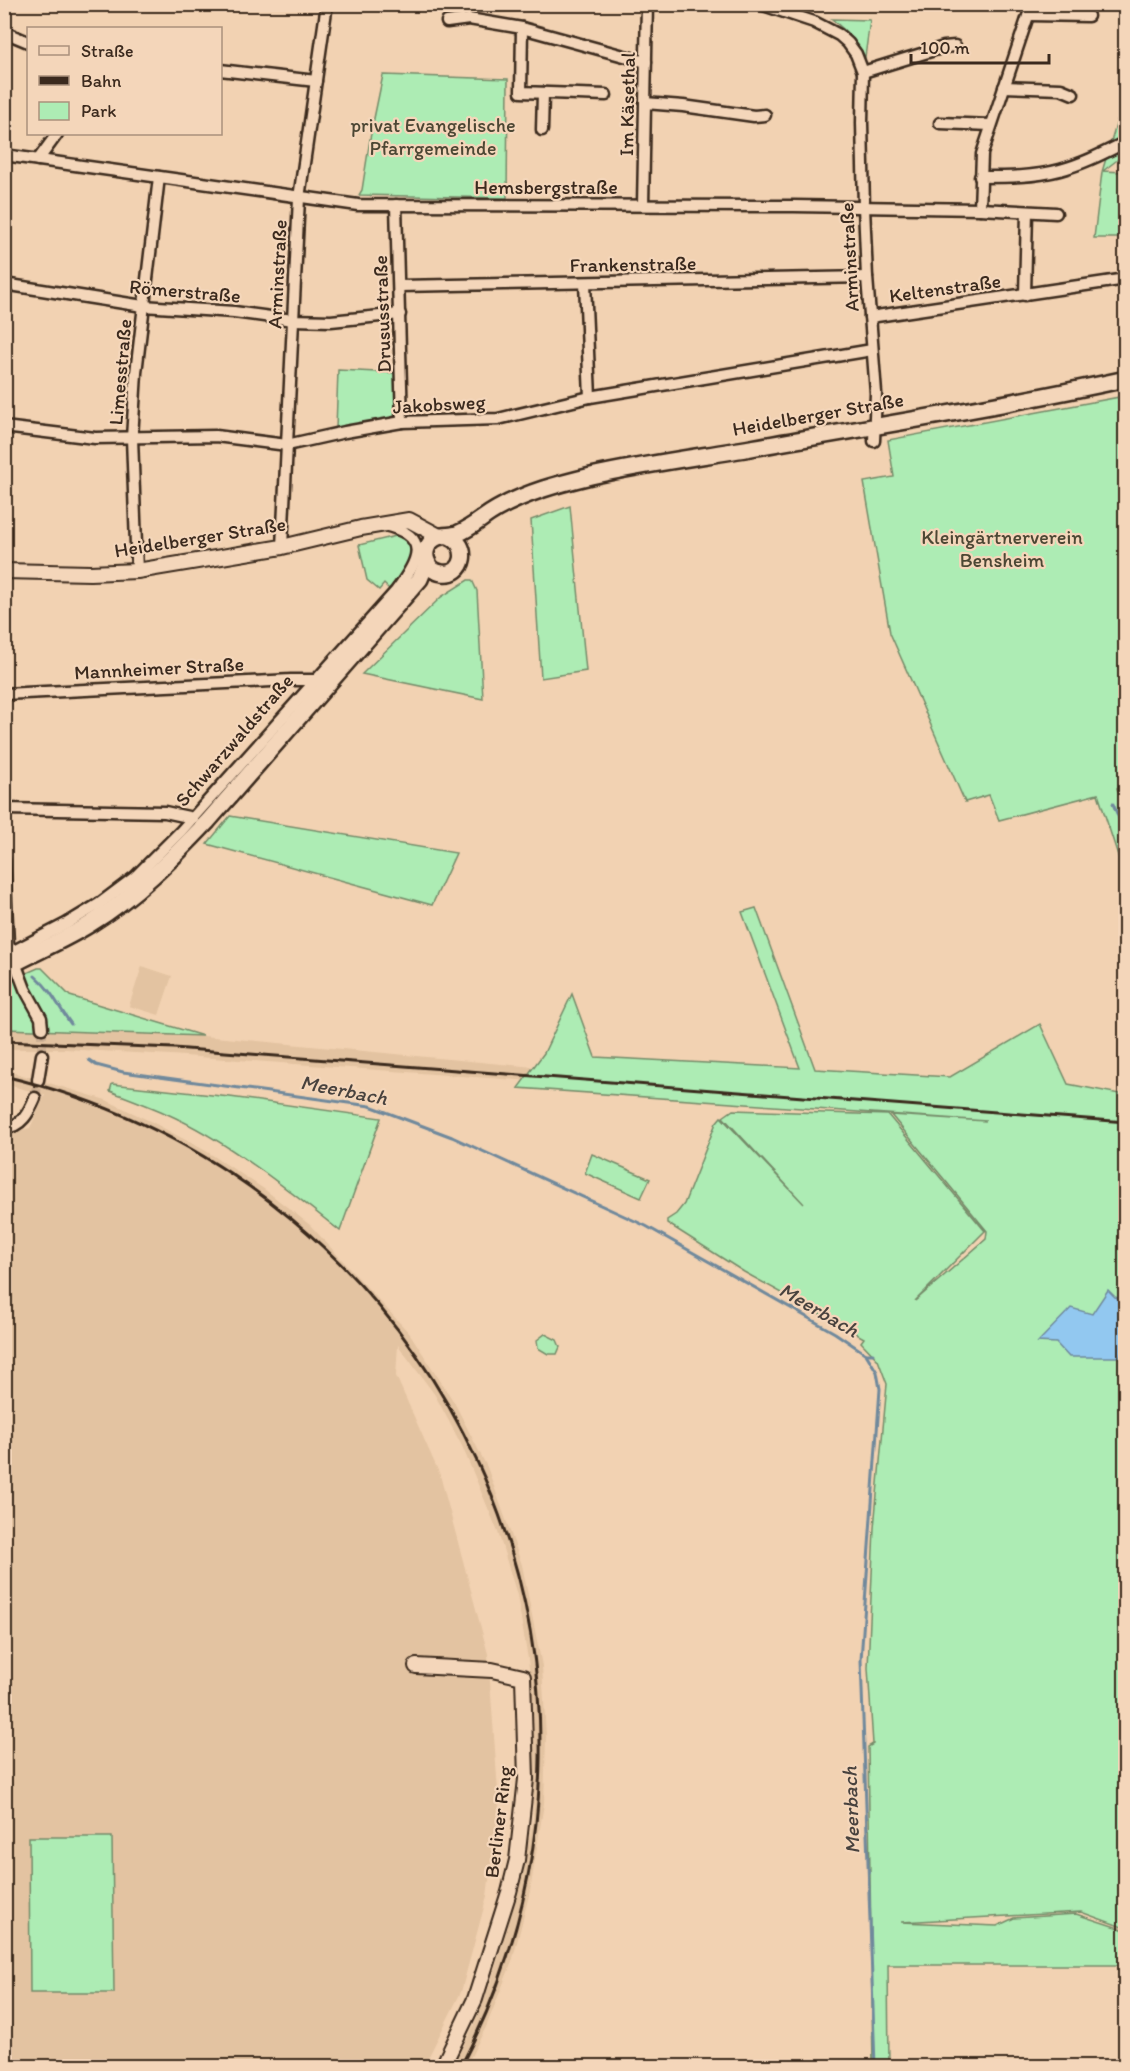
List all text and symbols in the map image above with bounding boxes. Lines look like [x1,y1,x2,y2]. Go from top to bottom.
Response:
legend [27,27,222,135]
scale bar [911,27,1049,65]
text: 100 m [920,37,970,59]
text: Straße [81,40,134,62]
street label: Im Käsethal [614,51,640,156]
text: Bahn [81,70,122,92]
text: Park [81,100,116,122]
park label: privat Evangelische Pfarrgemeinde [350,113,516,160]
street label: Hemsbergstraße [474,175,618,199]
street label: Arminstraße [834,202,864,312]
street label: Arminstraße [262,219,292,329]
street label: Frankenstraße [569,251,697,277]
street label: Drususstraße [368,255,396,373]
street label: Keltenstraße [888,268,1002,308]
street label: Römerstraße [128,274,242,308]
street label: Limesstraße [103,318,137,426]
street label: Heidelberger Straße [731,387,905,441]
street label: Jakobsweg [392,390,487,418]
street label: Heidelberger Straße [113,512,287,562]
park label: Kleingärtnerverein Bensheim [921,525,1083,572]
street label: Mannheimer Straße [73,652,245,684]
street label: Schwarzwaldstraße [170,669,298,811]
water label: Meerbach [299,1069,390,1110]
water label: Meerbach [775,1277,864,1343]
street label: Berliner Ring [479,1764,517,1879]
water label: Meerbach [836,1765,865,1854]

